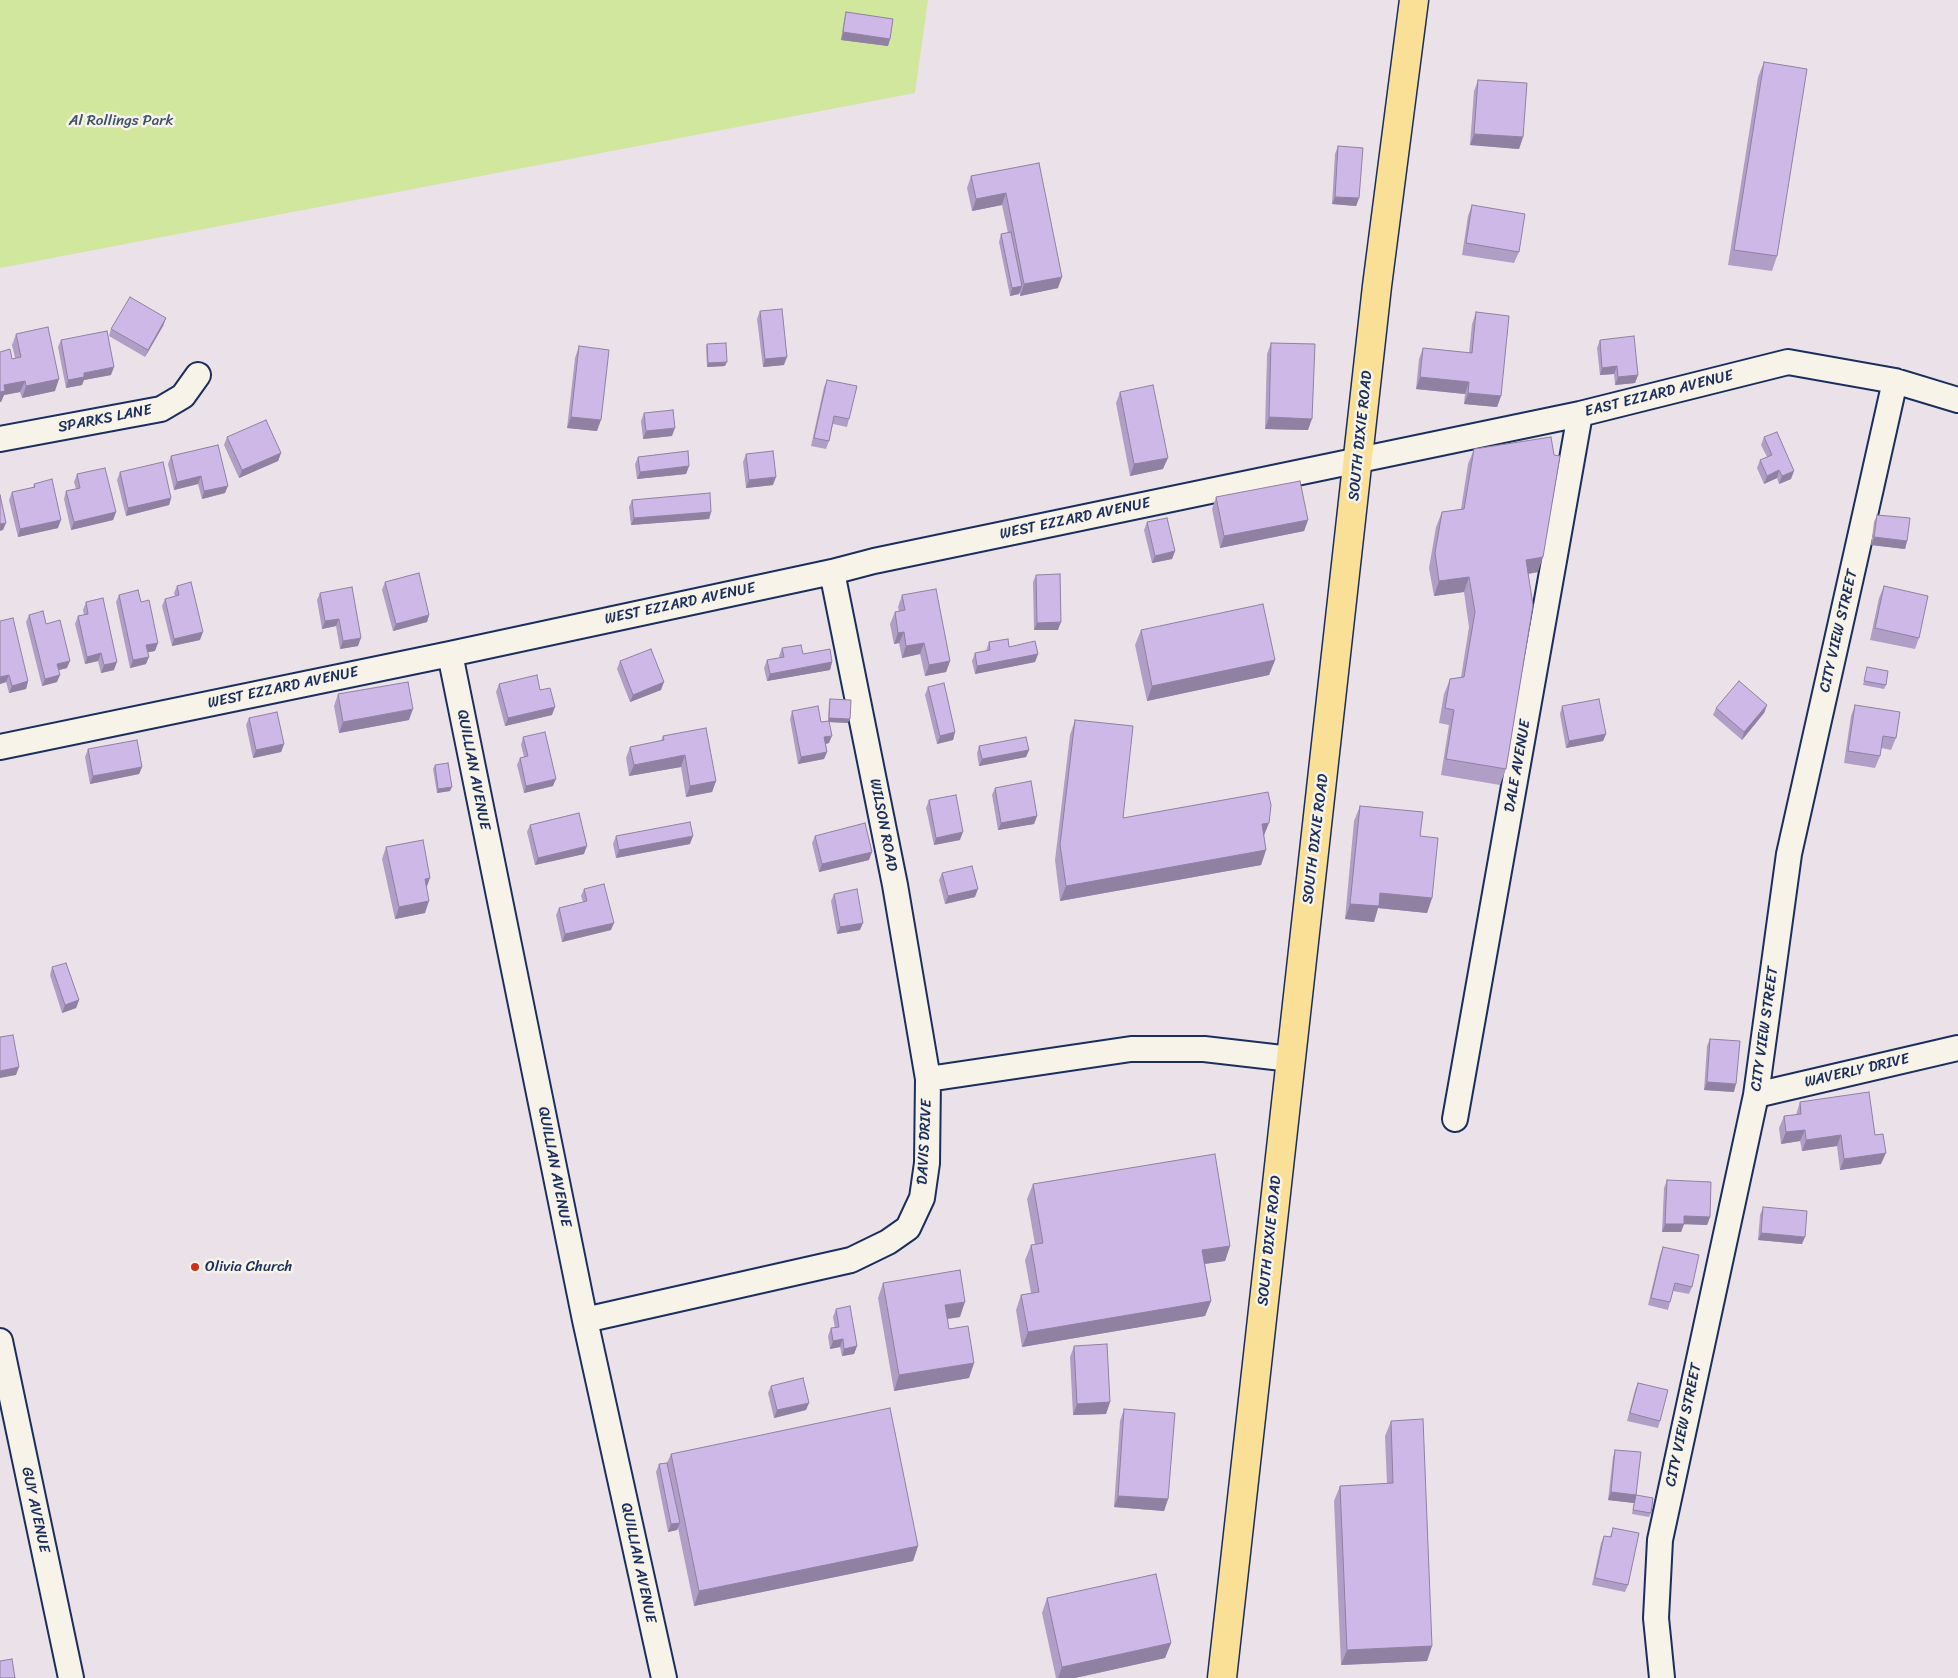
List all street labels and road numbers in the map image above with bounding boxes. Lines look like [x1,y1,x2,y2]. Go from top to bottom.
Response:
street label: EAST EZZARD AVENUE [1583,367,1735,421]
street label: SOUTH DIXIE ROAD [1345,370,1377,502]
street label: SPARKS LANE [57,401,153,437]
street label: WEST EZZARD AVENUE [998,494,1152,544]
street label: CITY VIEW STREET [1816,568,1862,694]
street label: WEST EZZARD AVENUE [603,579,757,629]
street label: WEST EZZARD AVENUE [206,663,360,713]
street label: QUILLIAN AVENUE [452,708,494,832]
street label: DALE AVENUE [1501,718,1535,814]
street label: SOUTH DIXIE ROAD [1299,773,1333,905]
street label: WILSON ROAD [865,777,901,873]
street label: CITY VIEW STREET [1747,966,1783,1092]
street label: WAVERLY DRIVE [1803,1050,1911,1092]
street label: DAVIS DRIVE [914,1099,936,1185]
street label: QUILLIAN AVENUE [533,1105,575,1229]
street label: SOUTH DIXIE ROAD [1254,1175,1286,1307]
street label: CITY VIEW STREET [1662,1362,1706,1488]
street label: GUY AVENUE [17,1466,53,1554]
street label: QUILLIAN AVENUE [616,1501,660,1625]

